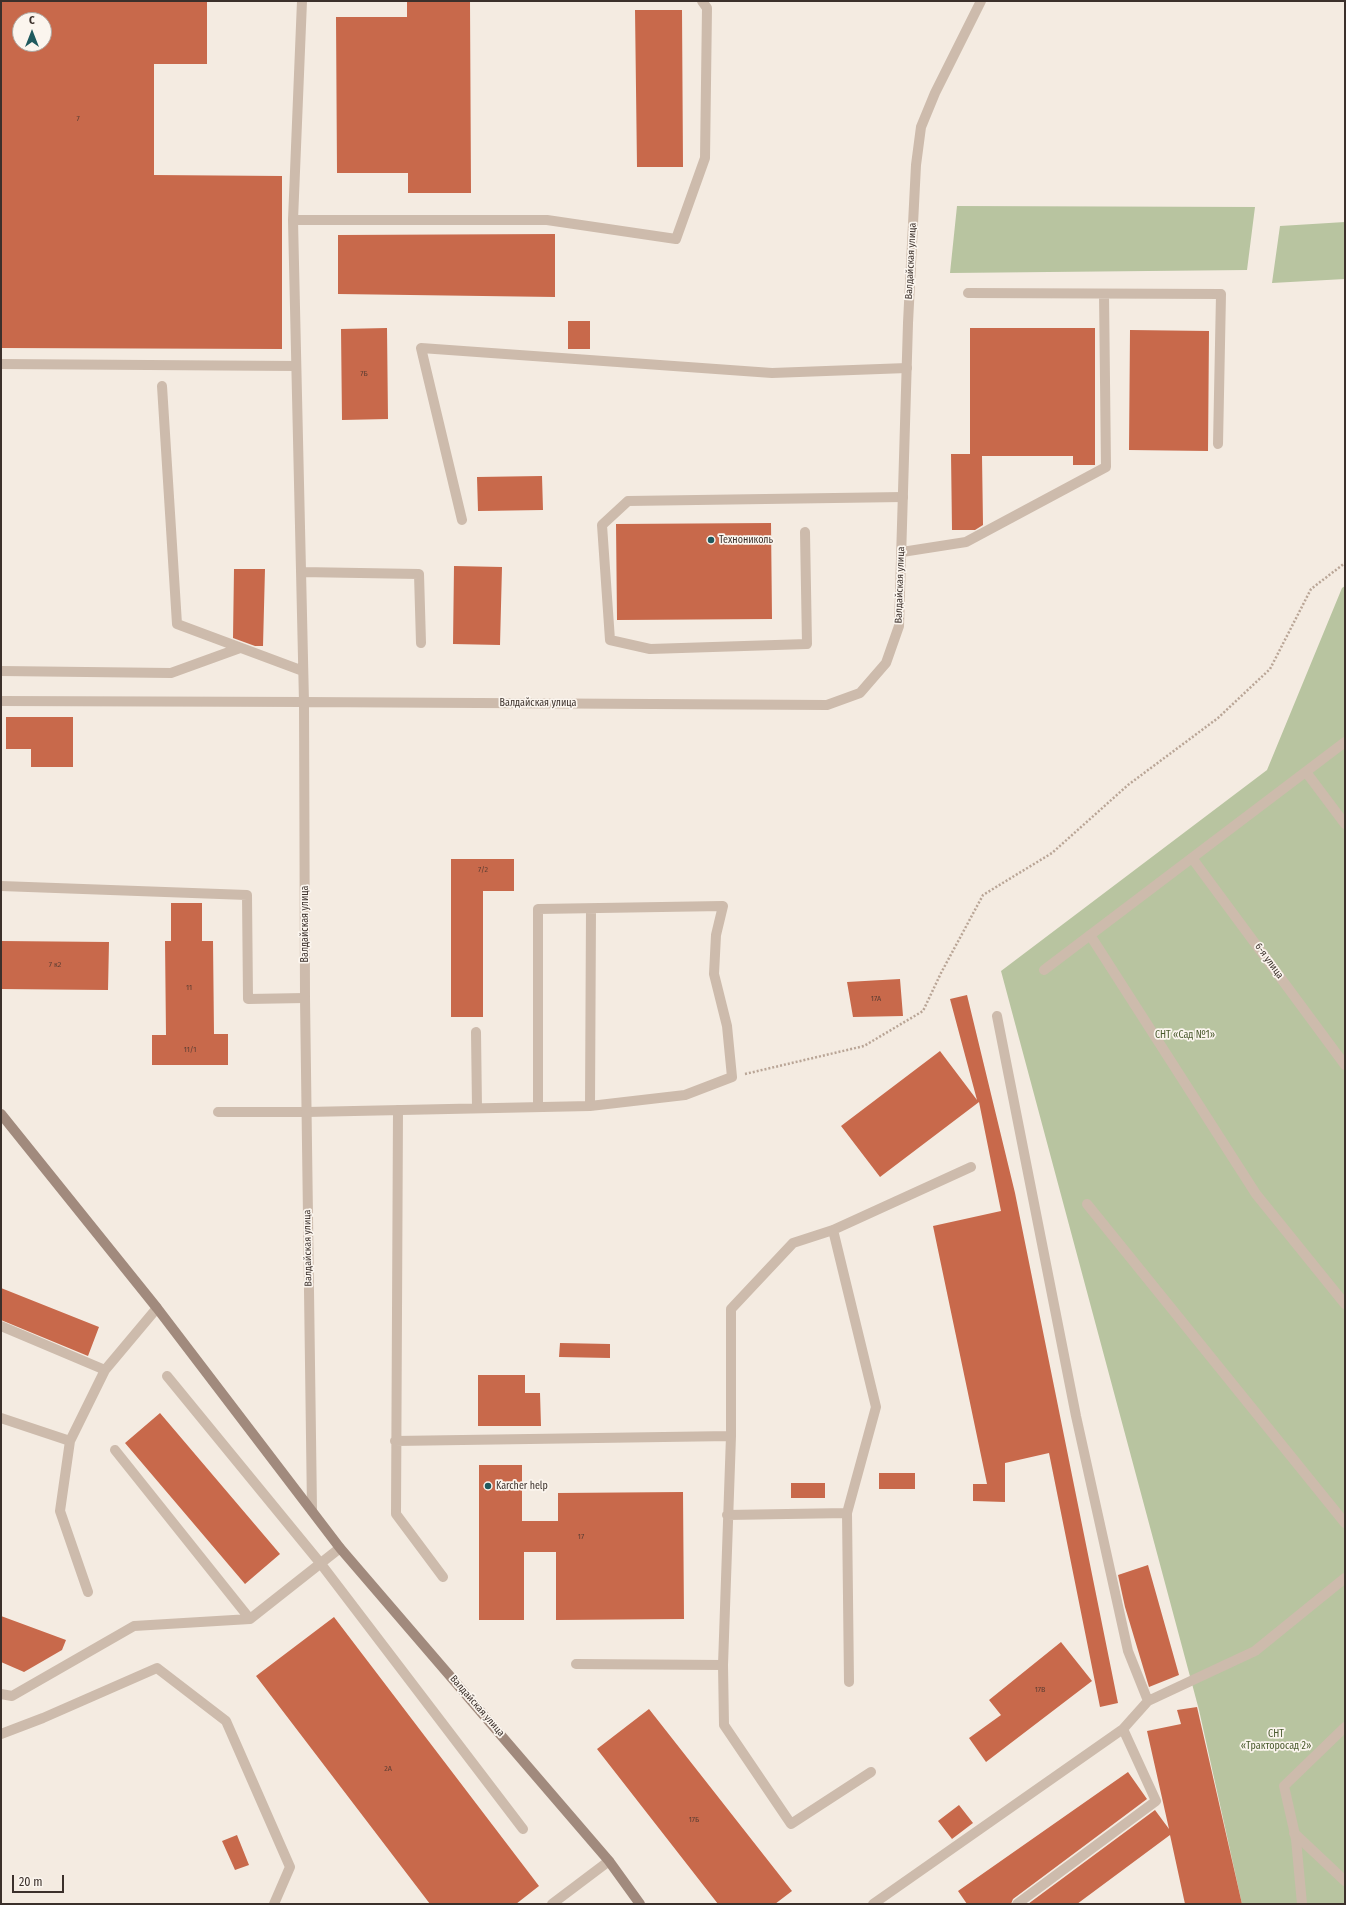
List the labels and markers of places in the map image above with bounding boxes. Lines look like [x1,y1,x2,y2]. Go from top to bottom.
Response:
place label: Технониколь [719,534,773,546]
marker: Технониколь [706,535,716,545]
place label: Karcher help [496,1480,548,1492]
marker: Karcher help [483,1481,493,1491]

